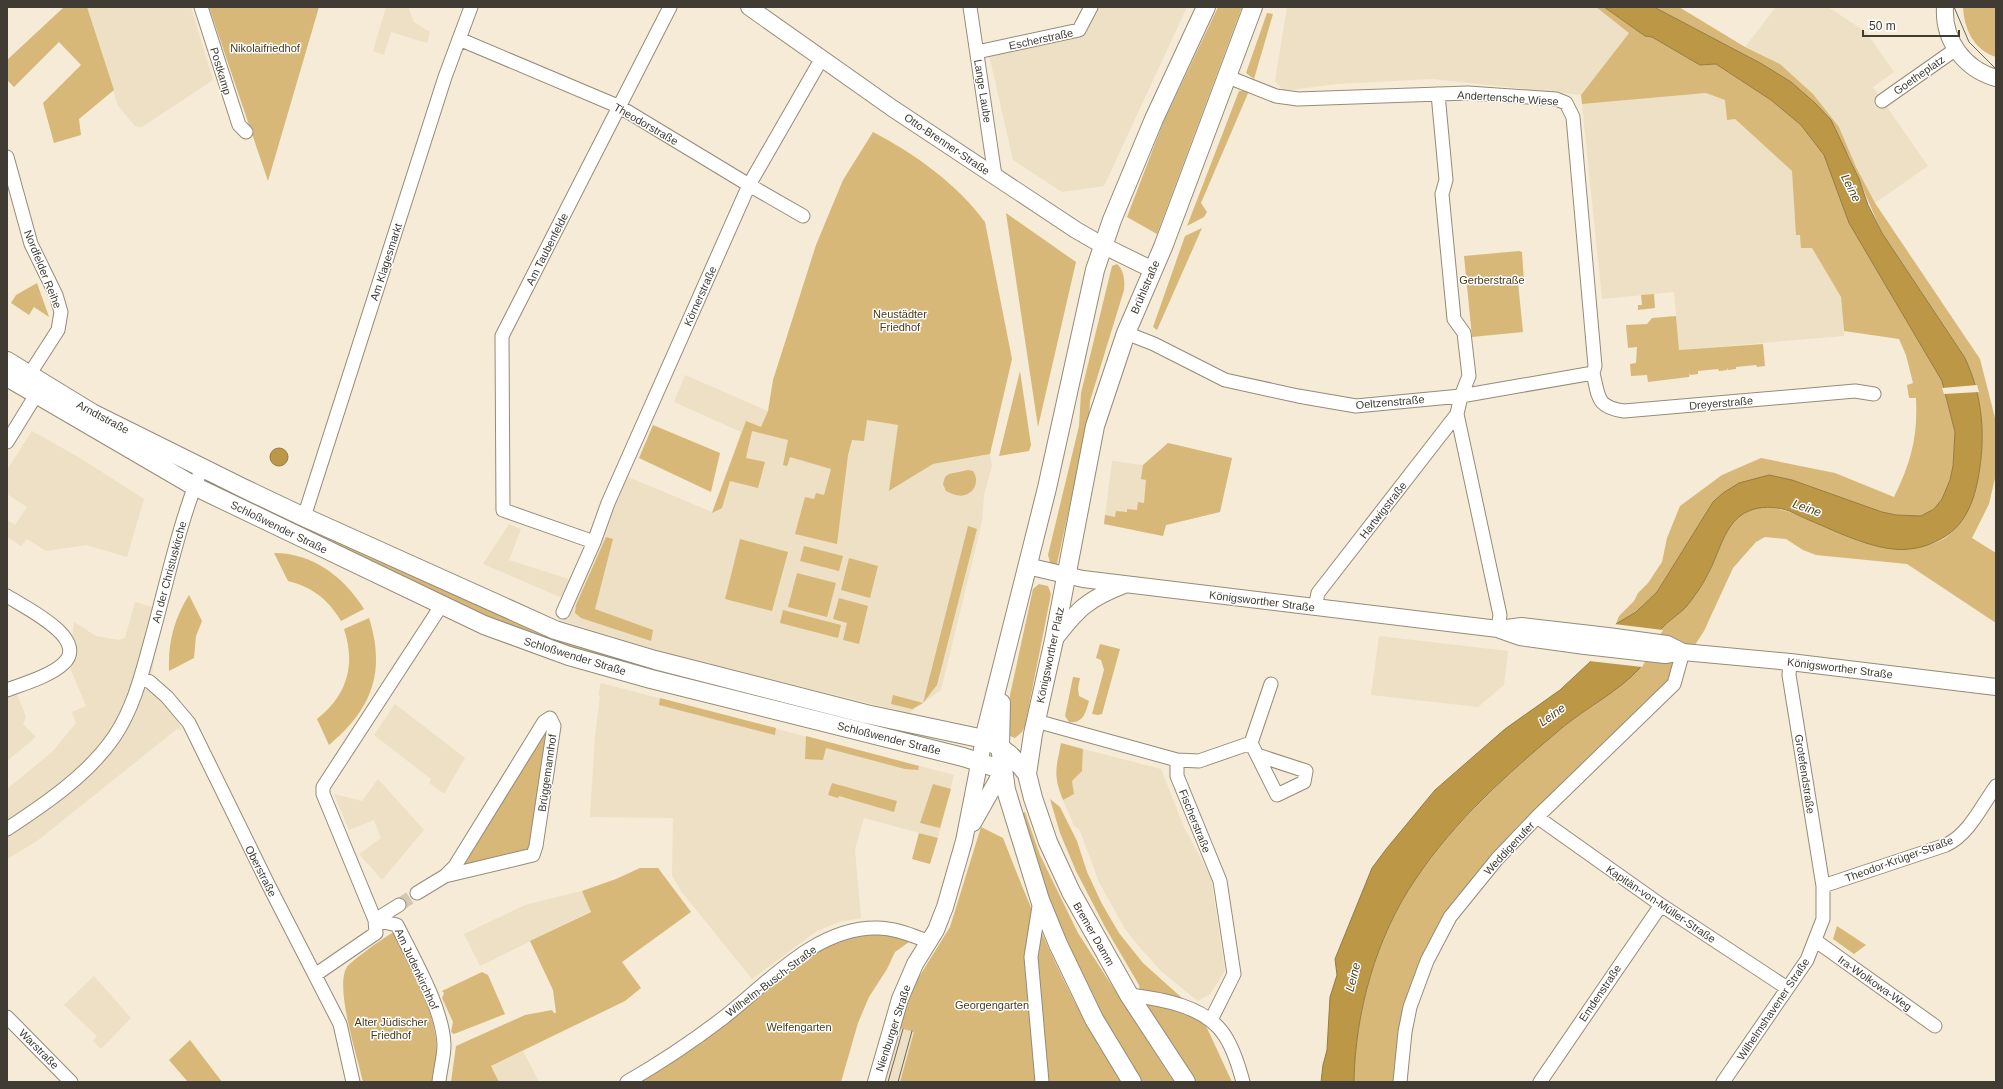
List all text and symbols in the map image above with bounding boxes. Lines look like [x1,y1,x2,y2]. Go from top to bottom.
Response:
scale bar [1863,12,1959,38]
text: 50 m [1869,19,1896,33]
street label: Escherstraße [1008,26,1074,52]
park label: Nikolaifriedhof [230,42,301,54]
street label: Postkamp [208,46,234,96]
street label: Goetheplatz [1891,53,1947,97]
street label: Lange Laube [972,58,994,124]
street label: Andertensche Wiese [1457,88,1559,108]
street label: Theodorstraße [612,101,680,147]
street label: Otto-Brenner-Straße [902,111,992,177]
water label: Leine [1838,172,1864,205]
street label: Am Taubenfelde [524,211,570,287]
street label: Am Klagesmarkt [368,222,404,302]
street label: Nordfelder Reihe [22,228,64,310]
street label: Brühlstraße [1128,258,1162,316]
street label: Körnerstraße [681,264,719,328]
park label: Gerberstraße [1459,274,1525,286]
park label: Neustädter Friedhof [873,308,927,333]
street label: Oeltzenstraße [1355,393,1425,411]
street label: Dreyerstraße [1689,394,1753,412]
street label: Arndtstraße [75,398,131,436]
street label: Hartwigstraße [1357,479,1409,541]
water label: Leine [1791,497,1823,520]
street label: Schloßwender Straße [229,498,329,556]
street label: An der Christuskirche [150,520,188,624]
street label: Königsworther Straße [1208,589,1316,613]
street label: Königsworther Platz [1034,606,1066,704]
street label: Schloßwender Straße [522,635,628,677]
street label: Königsworther Straße [1786,656,1894,680]
water label: Leine [1536,701,1568,729]
street label: Schloßwender Straße [836,719,942,757]
street label: Brüggemannhof [536,732,559,813]
street label: Grotefendstraße [1793,734,1817,814]
street label: Fischerstraße [1177,788,1213,854]
street label: Weddigenufer [1481,819,1537,877]
street label: Theodor-Krüger-Straße [1843,834,1955,884]
street label: Oberstraße [243,843,279,899]
street label: Kapitän-von-Müller-Straße [1604,863,1718,945]
street label: Bremer Damm [1071,900,1117,968]
street label: Am Judenkirchhof [393,927,441,1012]
street label: Wilhelm-Busch-Straße [723,943,819,1019]
street label: Ira-Wolkowa-Weg [1836,953,1914,1013]
street label: Wilhelmshavener Straße [1734,956,1812,1062]
water label: Leine [1343,961,1363,993]
street label: Emdenstraße [1577,962,1623,1024]
street label: Nienburger Straße [873,983,913,1073]
park label: Georgengarten [955,999,1029,1011]
park label: Alter Jüdischer Friedhof [355,1016,428,1041]
park label: Welfengarten [766,1021,832,1033]
street label: Warstraße [17,1027,61,1071]

